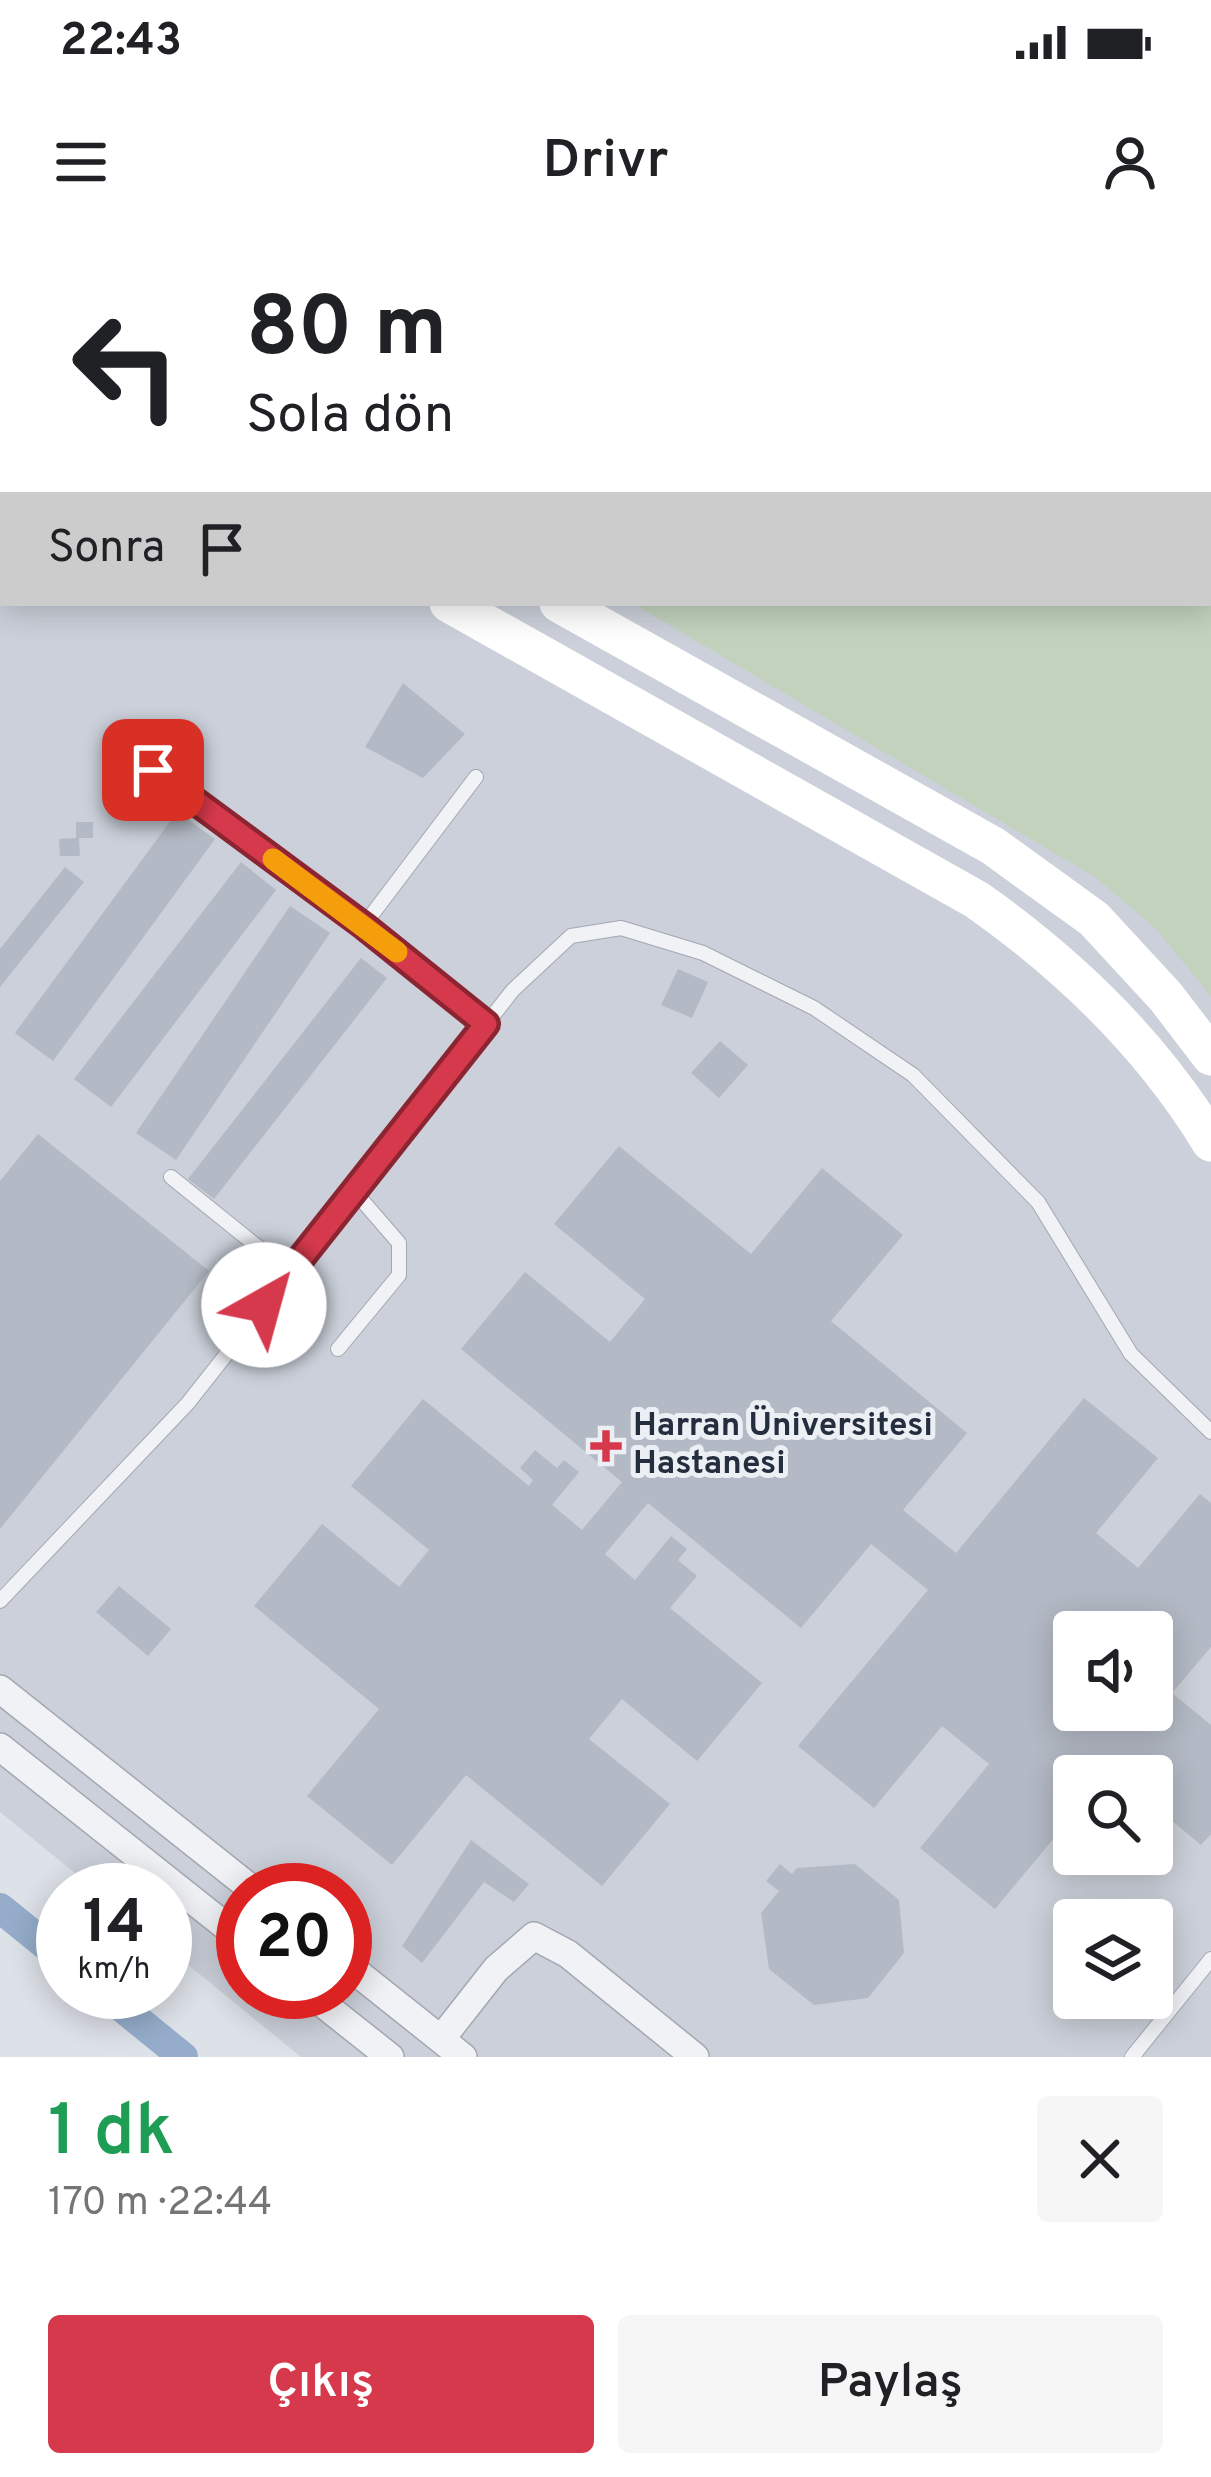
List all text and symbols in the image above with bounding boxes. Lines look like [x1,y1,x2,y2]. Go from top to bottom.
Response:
text: 22:43 [60,14,182,71]
text: Drivr [542,128,669,197]
icon: menu [48,129,114,195]
icon: person [1097,129,1163,195]
text: 80 m [246,279,447,385]
icon: left [48,288,204,444]
text: Sola dön [246,383,454,452]
icon: arrive [189,516,255,582]
text: Sonra [48,521,165,578]
pin [102,719,204,821]
icon: arrive [120,737,186,803]
position arrow [201,1242,327,1368]
place label: Harran Üniversitesi Hastanesi [633,1405,933,1486]
marker: Harran Üniversitesi Hastanesi [590,1430,622,1462]
map controls [1053,1611,1173,2019]
button: sound [1053,1611,1173,1731]
button: search [1053,1755,1173,1875]
speed limit sign: 20 [216,1863,372,2019]
text: 14 [83,1888,145,1964]
button: layers [1053,1899,1173,2019]
text: km/h [78,1952,150,1989]
text: 1 dk [48,2089,175,2181]
button: close [1037,2096,1163,2222]
text: 170 m · 22:44 [48,2180,272,2229]
button: Çıkış [48,2315,594,2453]
button: Paylaş [618,2315,1163,2453]

